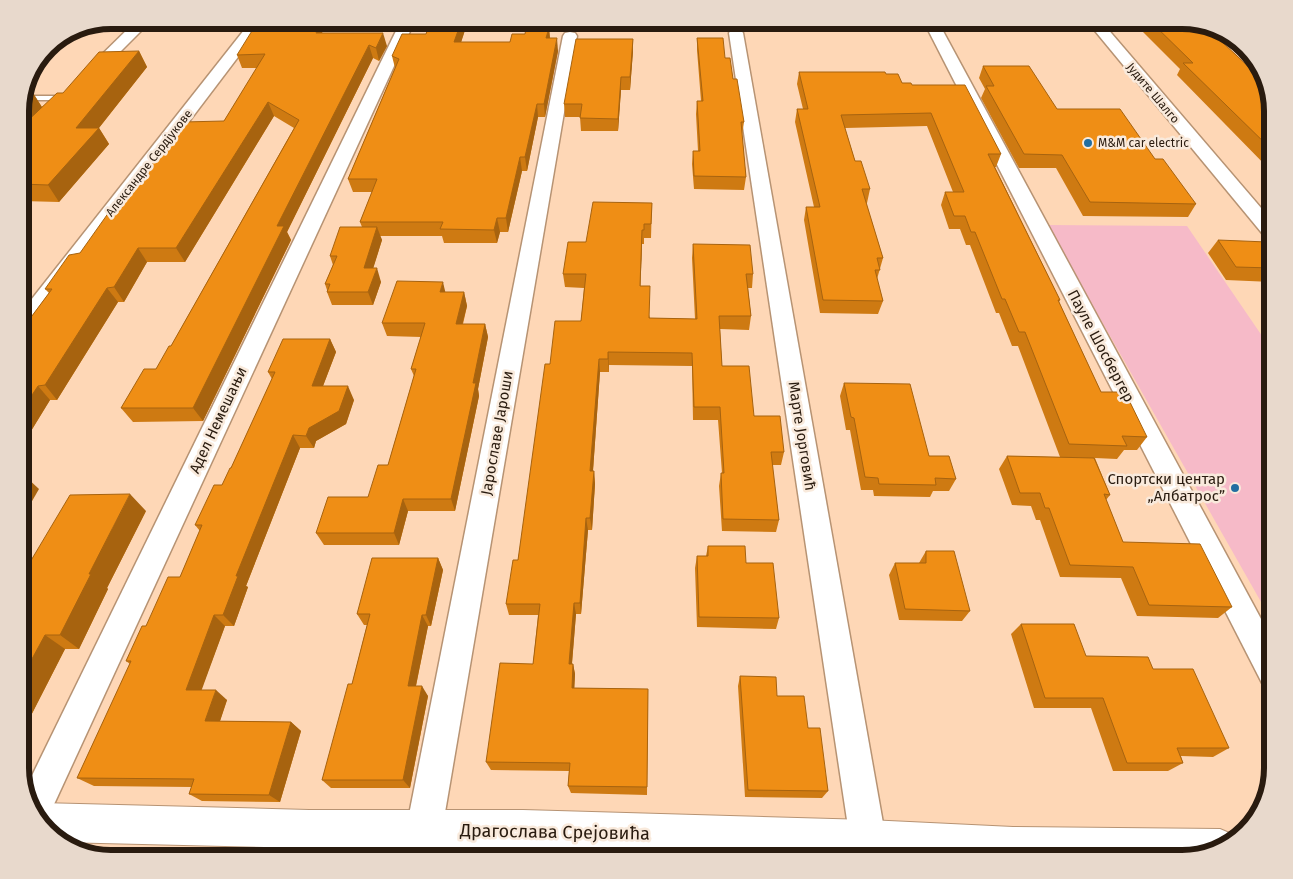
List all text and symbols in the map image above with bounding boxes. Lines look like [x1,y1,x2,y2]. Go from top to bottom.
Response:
street label: Јудите Шалго [1124,60,1182,126]
street label: Александре Сердјукове [103,107,195,219]
place label: M&M car electric [1098,136,1189,150]
marker: M&M car electric [1082,137,1094,149]
street label: Пауле Шосбергер [1064,287,1138,405]
street label: Адел Немешањи [185,364,251,476]
street label: Јарославе Јароши [477,369,517,497]
street label: Марте Јорговић [784,380,820,492]
place label: Спортски центар „Албатрос” [1107,470,1225,505]
marker: Спортски центар „Албатрос” [1229,482,1241,494]
street label: Драгослава Срејовића [459,819,650,845]

